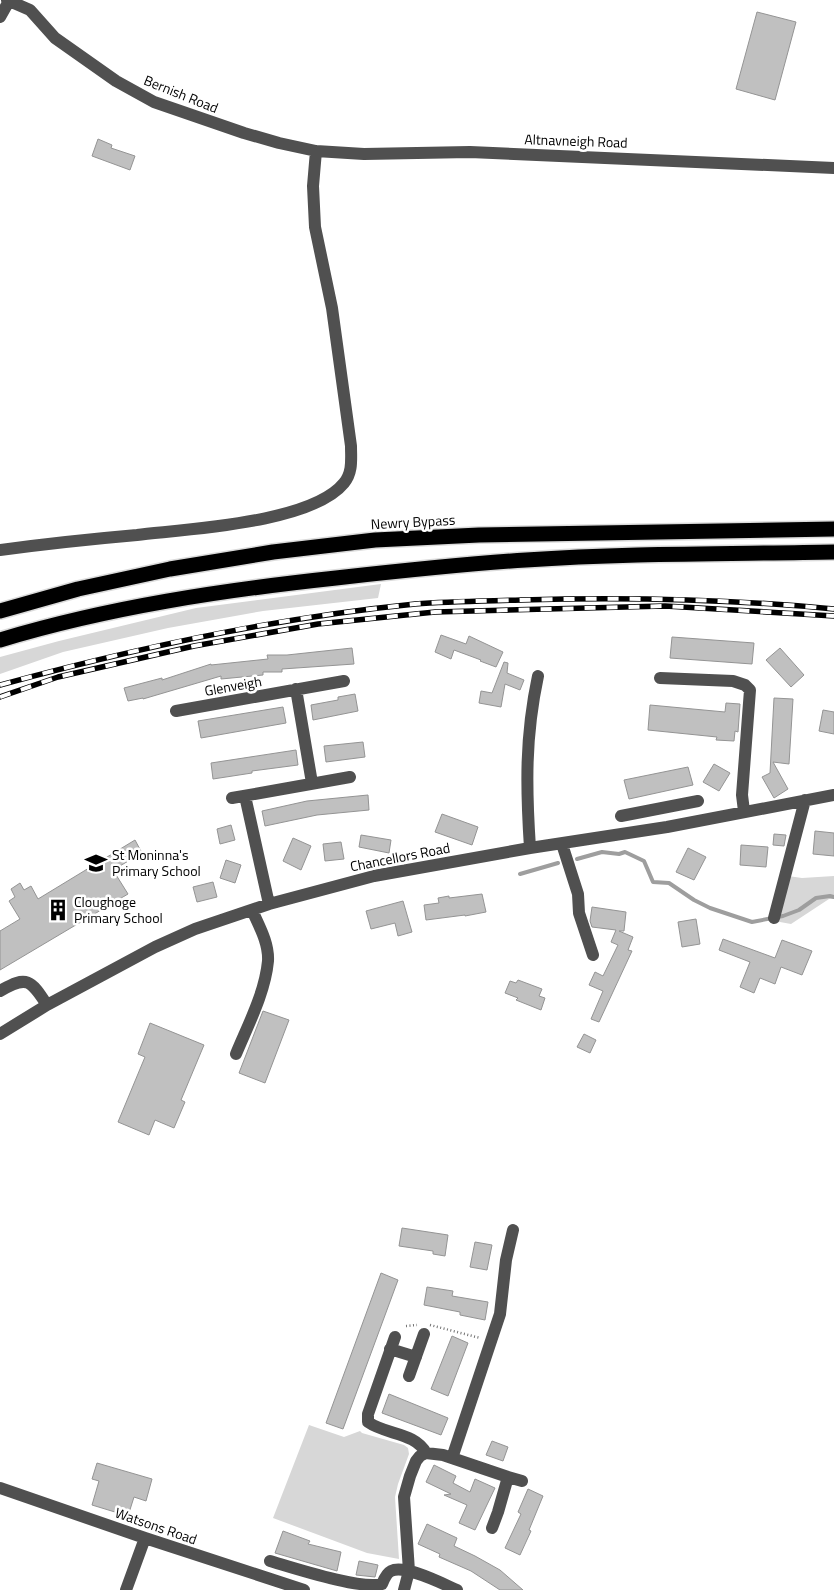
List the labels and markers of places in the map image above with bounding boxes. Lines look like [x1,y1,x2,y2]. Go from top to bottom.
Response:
place label: St Moninna's Primary School [112,844,201,881]
school or university icon: St Moninna's Primary School [83,850,109,876]
place label: Cloughoge Primary School [74,891,163,928]
building icon: Cloughoge Primary School [45,897,71,923]

